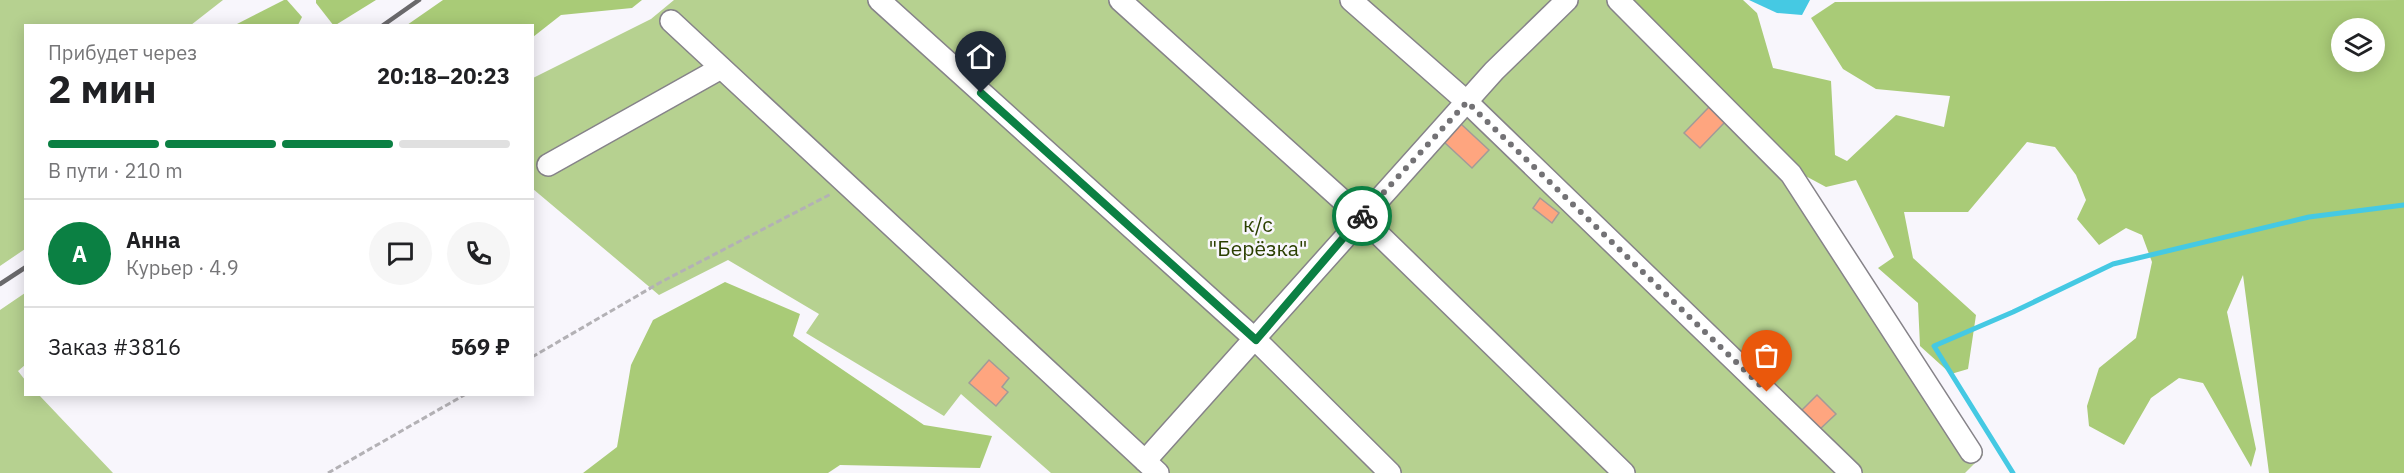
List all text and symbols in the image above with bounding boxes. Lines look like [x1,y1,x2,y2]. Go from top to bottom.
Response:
map controls [2331,18,2385,72]
button: layers [2331,18,2385,72]
pin [955,31,1006,93]
text: Прибудет через [48,39,197,66]
icon: home [964,40,997,73]
text: 20:18–20:23 [377,61,510,90]
text: 2 мин [48,63,157,114]
text: В пути · 210 m [48,157,183,184]
courier [1332,186,1392,246]
icon: bike [1346,200,1379,233]
park label: к/с "Берёзка" [1209,210,1307,262]
button: chat [369,222,432,285]
button: phone [447,222,510,285]
text: Анна [126,225,181,254]
text: А [72,239,87,268]
text: Курьер · 4.9 [126,254,239,281]
pin [1741,330,1792,392]
text: Заказ #3816 [48,332,181,361]
text: 569 ₽ [451,332,510,361]
icon: bag [1750,339,1783,372]

